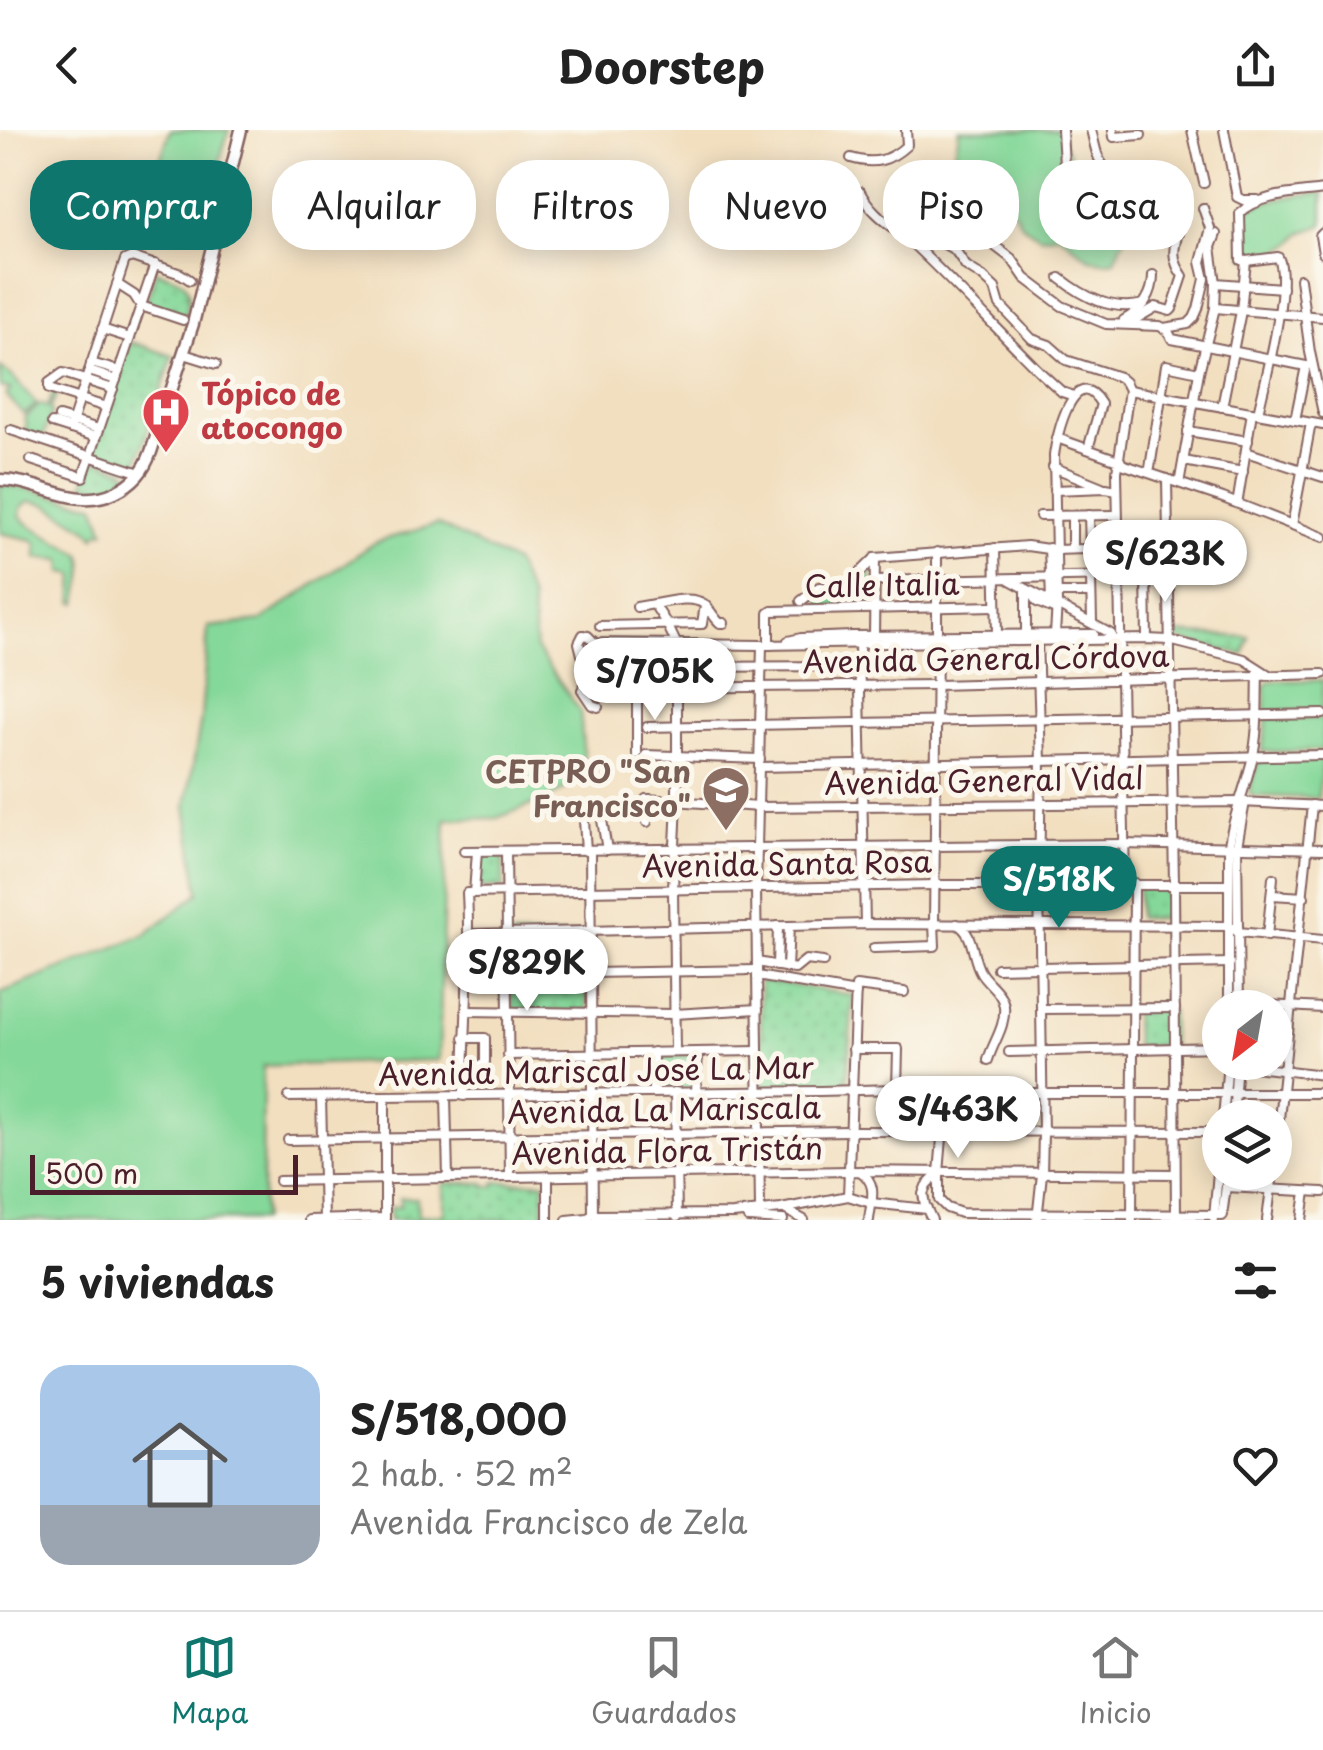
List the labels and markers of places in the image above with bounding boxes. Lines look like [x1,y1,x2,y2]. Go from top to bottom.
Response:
place label: Tópico de atocongo [201,370,343,449]
hospital icon: Tópico de atocongo [140,386,192,454]
pin: S/623K [1084,520,1246,605]
pin: S/705K [574,638,736,723]
place label: CETPRO "San Francisco" [485,748,691,827]
school or university icon: CETPRO "San Francisco" [700,764,752,832]
pin: S/518K [978,846,1140,931]
pin: S/829K [446,929,608,1014]
pin: S/463K [877,1076,1039,1161]

